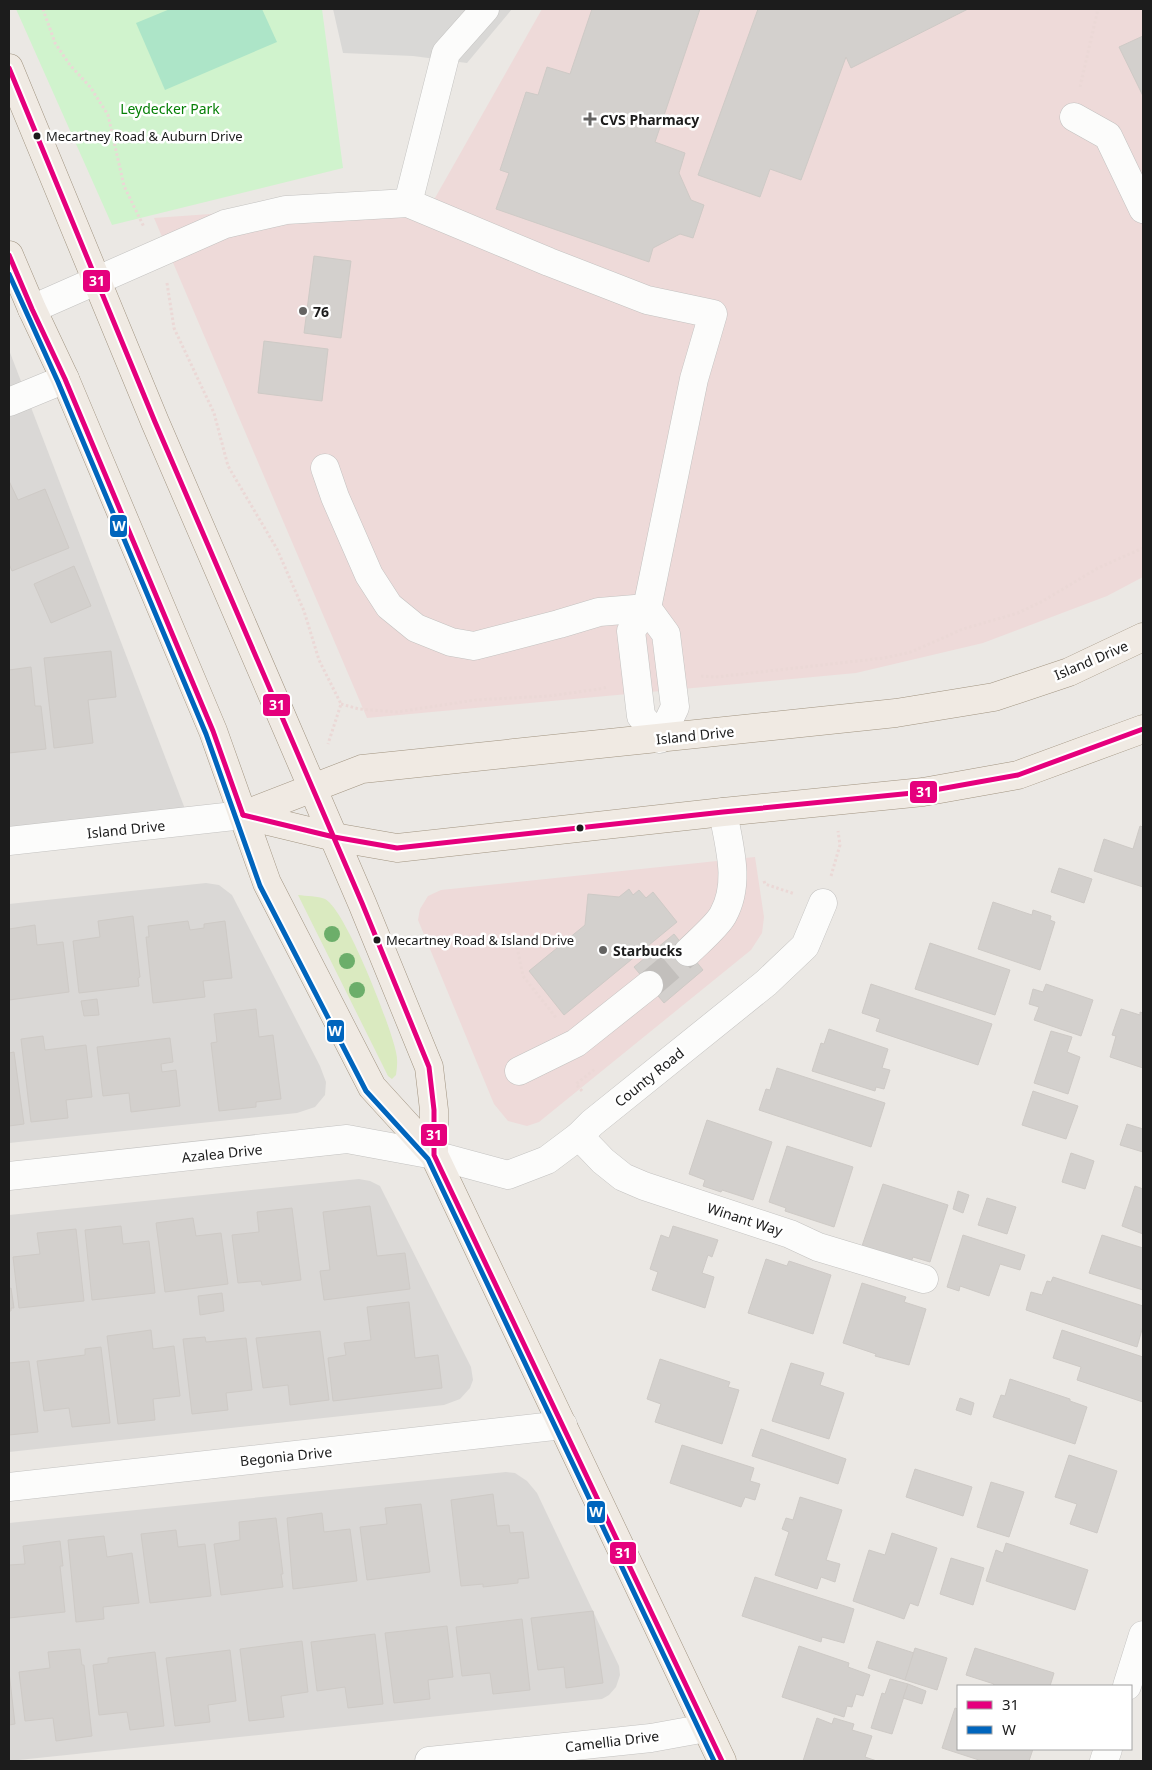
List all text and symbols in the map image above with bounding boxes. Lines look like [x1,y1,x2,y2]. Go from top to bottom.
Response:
park label: Leydecker Park [120,99,220,118]
place label: CVS Pharmacy [600,110,699,129]
marker: CVS Pharmacy [584,113,596,125]
place label: Mecartney Road & Auburn Drive [46,127,243,145]
marker: Mecartney Road & Auburn Drive [32,131,42,141]
line badge: 31 [82,269,111,293]
text: 31 [89,271,105,290]
place label: 76 [313,302,329,321]
marker: 76 [297,305,309,317]
line badge: W [109,514,128,538]
text: W [112,516,126,535]
street label: Island Drive [1051,636,1131,684]
line badge: 31 [262,693,291,717]
text: 31 [269,695,285,714]
street label: Island Drive [655,721,735,749]
line badge: 31 [909,780,938,804]
text: 31 [916,782,932,801]
street label: Island Drive [86,815,166,843]
unlabelled marker [575,823,585,833]
place label: Mecartney Road & Island Drive [386,931,574,949]
marker: Mecartney Road & Island Drive [372,935,382,945]
place label: Starbucks [613,941,682,960]
marker: Starbucks [597,944,609,956]
line badge: W [326,1019,345,1043]
text: W [328,1021,342,1040]
street label: County Road [610,1043,688,1111]
line badge: 31 [420,1123,448,1147]
text: 31 [426,1125,442,1144]
street label: Azalea Drive [181,1139,263,1167]
street label: Winant Way [705,1198,786,1240]
street label: Begonia Drive [239,1442,333,1470]
line badge: W [586,1500,606,1524]
text: W [589,1502,603,1521]
line badge: 31 [609,1541,637,1565]
text: 31 [615,1543,631,1562]
legend [957,1685,1132,1750]
text: 31 [1002,1694,1019,1714]
text: W [1002,1719,1016,1739]
street label: Camellia Drive [564,1726,660,1756]

